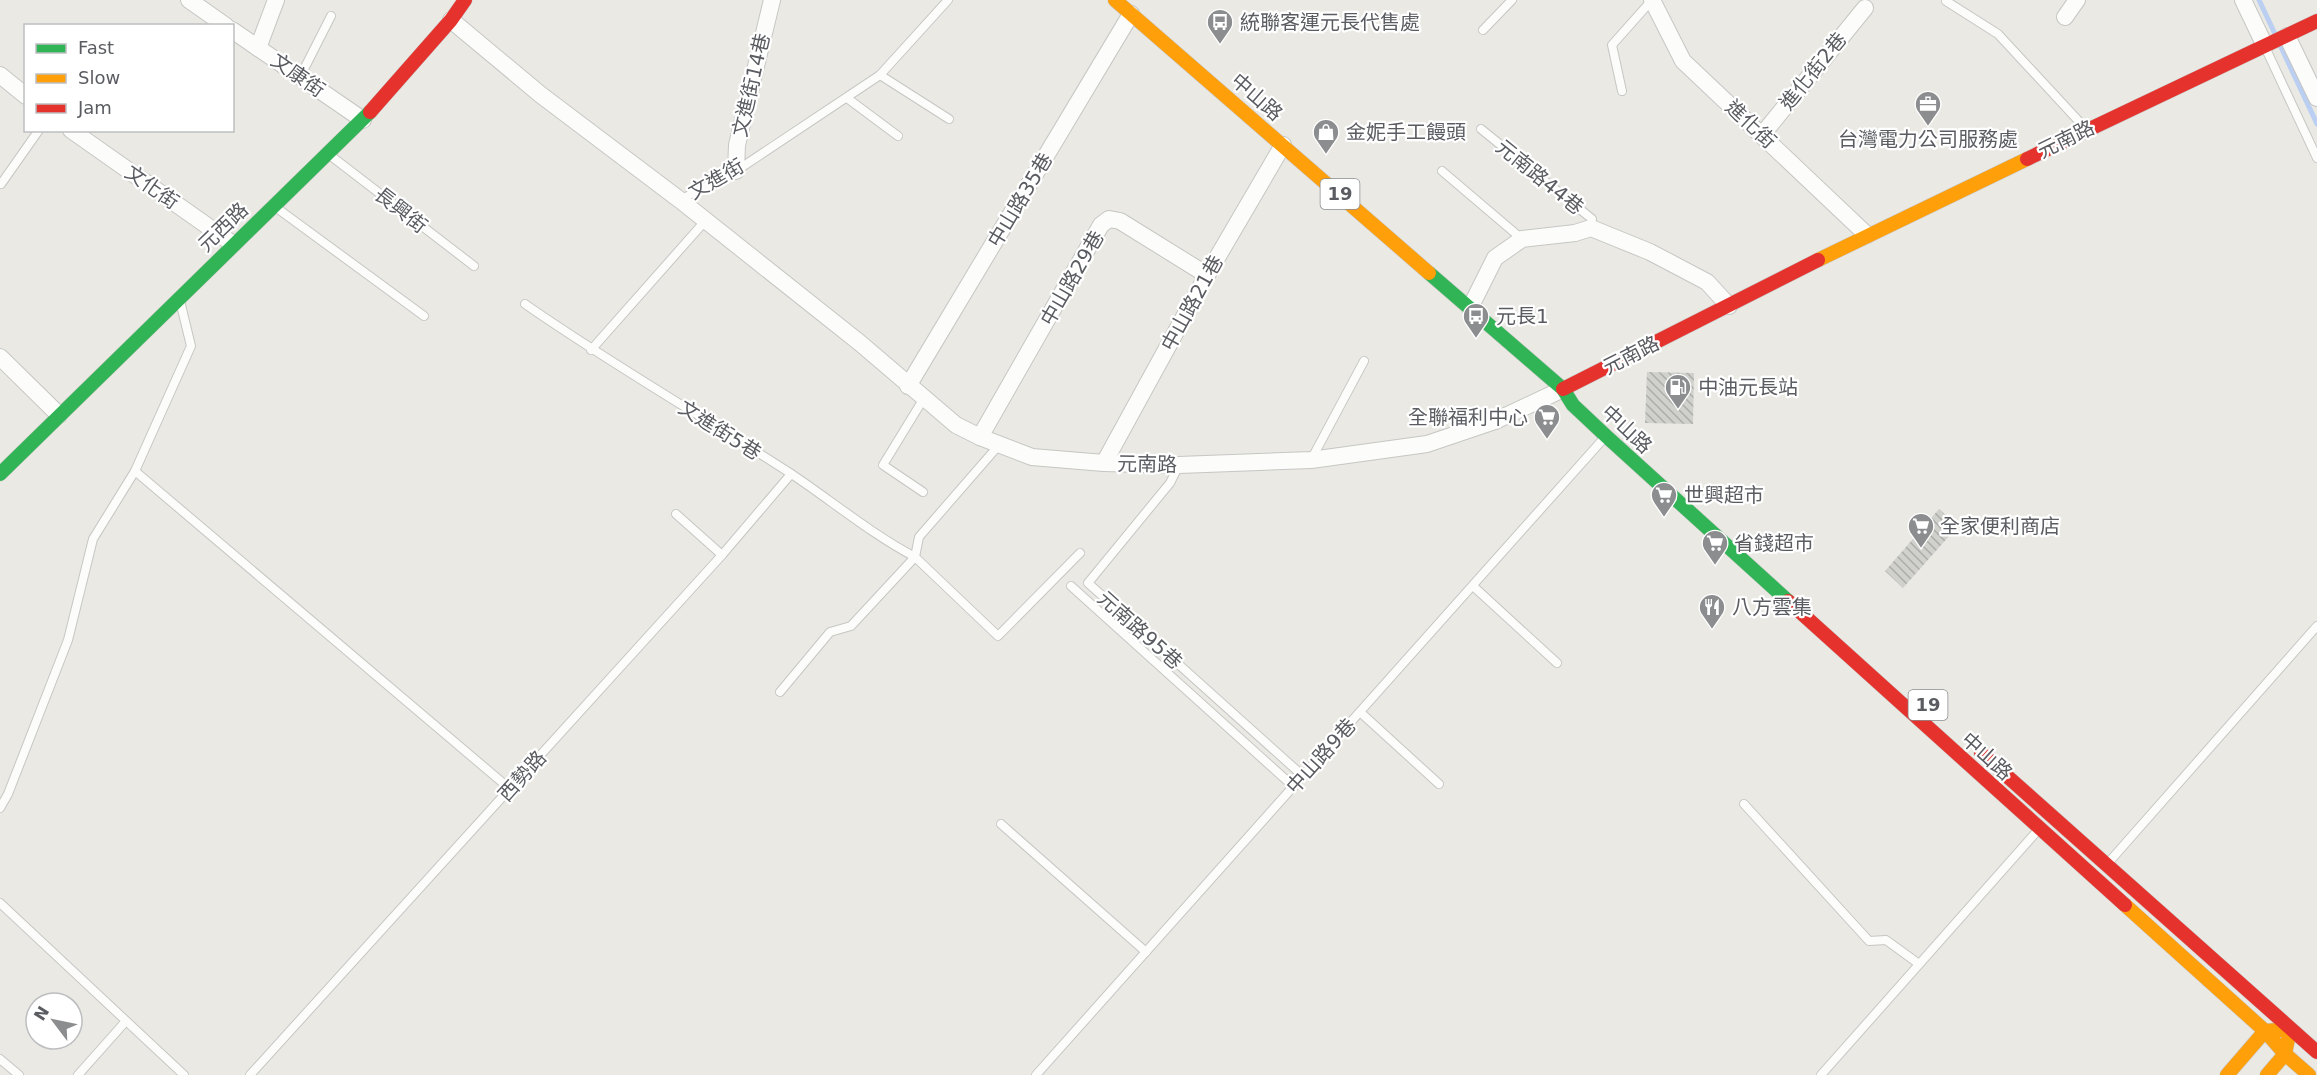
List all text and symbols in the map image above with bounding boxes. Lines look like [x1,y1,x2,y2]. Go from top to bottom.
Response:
bus stop icon: 統聯客運元長代售處 [1205,7,1235,45]
place label: 統聯客運元長代售處 [1240,10,1420,34]
legend [24,24,234,132]
street label: 進化街2巷 [1774,27,1852,115]
street label: 文進街14巷 [727,31,775,139]
text: Fast [78,37,114,58]
street label: 文康街 [267,48,329,102]
text: Slow [78,67,120,88]
street label: 中山路 [1226,68,1288,126]
office icon: 台灣電力公司服務處 [1913,89,1943,127]
street label: 進化街 [1721,95,1781,153]
text: Jam [77,97,112,118]
street label: 元南路 [2034,115,2098,163]
shop icon: 金妮手工饅頭 [1311,117,1341,155]
place label: 金妮手工饅頭 [1346,120,1466,144]
place label: 台灣電力公司服務處 [1838,127,2018,151]
street label: 元南路44巷 [1491,134,1589,220]
street label: 中山路35巷 [983,149,1057,251]
street label: 文進街 [684,154,748,204]
street label: 文化街 [121,160,183,214]
road number: 19 [1320,179,1360,209]
street label: 長興街 [370,182,432,238]
street label: 元西路 [193,198,253,256]
street label: 中山路29巷 [1035,226,1109,330]
street label: 中山路21巷 [1156,251,1228,355]
bus stop icon: 元長1 [1461,301,1491,339]
place label: 元長1 [1496,304,1549,328]
street label: 元南路 [1599,331,1663,379]
fuel station icon: 中油元長站 [1663,372,1693,410]
place label: 中油元長站 [1698,375,1798,399]
street label: 文進街5巷 [674,395,766,465]
street label: 中山路 [1597,400,1657,458]
supermarket icon: 全聯福利中心 [1532,402,1562,440]
place label: 全聯福利中心 [1408,405,1528,429]
street label: 元南路 [1117,451,1177,477]
supermarket icon: 世興超市 [1649,480,1679,518]
place label: 世興超市 [1684,483,1764,507]
supermarket icon: 全家便利商店 [1906,511,1936,549]
place label: 全家便利商店 [1940,514,2060,538]
supermarket icon: 省錢超市 [1700,528,1730,566]
place label: 省錢超市 [1734,531,1814,555]
street label: 元南路95巷 [1093,586,1187,674]
restaurant icon: 八方雲集 [1697,592,1727,630]
place label: 八方雲集 [1732,595,1812,619]
road number: 19 [1908,690,1948,720]
street label: 中山路9巷 [1281,714,1361,798]
street label: 中山路 [1957,727,2017,785]
street label: 西勢路 [493,746,551,806]
north arrow [24,991,84,1051]
text: N [30,1003,53,1024]

